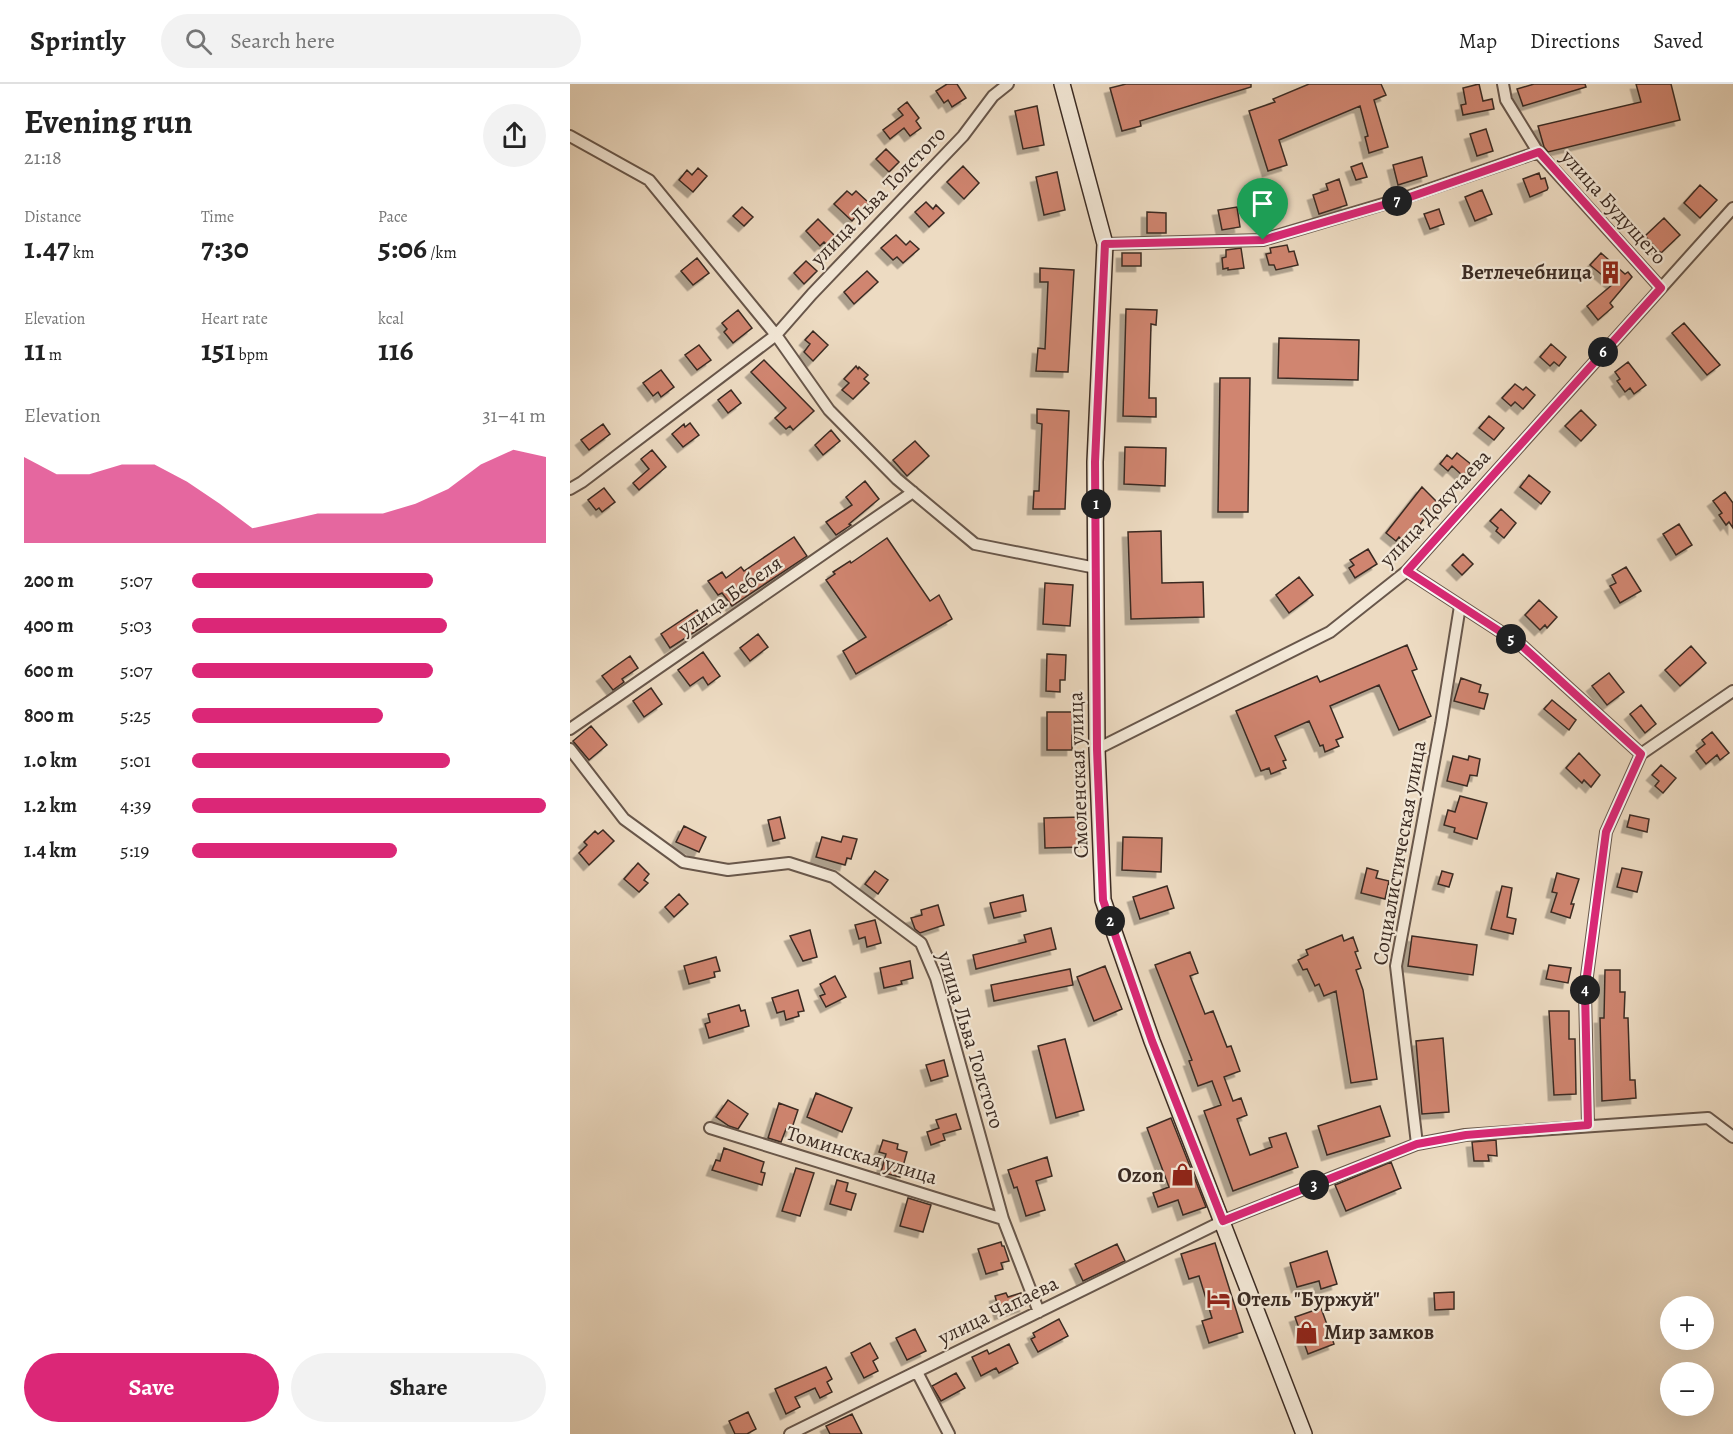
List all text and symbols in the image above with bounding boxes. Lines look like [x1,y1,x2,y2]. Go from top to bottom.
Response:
search box [161,14,581,68]
text: Sprintly [30,22,125,60]
icon: search [182,25,215,58]
text: Search here [230,26,335,56]
text: Map [1459,27,1497,55]
text: Directions [1530,27,1620,55]
text: Saved [1653,27,1703,55]
text: Evening run [24,99,193,144]
button: share [483,104,546,167]
street label: улица Льва Толстого [803,120,952,273]
street label: улица Будущего [1554,143,1673,271]
text: 21:18 [24,144,62,171]
pin [1237,178,1288,240]
pin: 7 [1382,186,1412,216]
icon: arrive [1246,187,1279,220]
text: 7 [1394,190,1400,212]
text: Distance [24,206,81,228]
text: Time [201,206,234,228]
text: Pace [378,206,408,228]
text: 1.47 [24,228,70,268]
text: 7:30 [201,228,249,268]
text: 5:06 [378,228,427,268]
text: km [70,242,94,264]
text: /km [427,242,457,264]
place label: Ветлечебница [1461,258,1592,286]
building icon: Ветлечебница [1597,259,1623,285]
text: Elevation [24,308,85,330]
text: Heart rate [201,308,268,330]
text: kcal [378,308,404,330]
text: 11 [24,330,45,370]
text: 151 [201,330,235,370]
text: 116 [378,330,414,370]
pin: 6 [1588,337,1618,367]
text: 6 [1599,341,1607,363]
text: m [45,344,62,366]
text: bpm [235,344,268,366]
text: Elevation [24,402,101,429]
text: 31–41 m [482,402,546,429]
street label: улица Докучаева [1373,443,1497,574]
pin: 1 [1081,489,1111,519]
text: 1 [1093,493,1099,515]
street label: улица Бебеля [672,549,788,642]
text: 200 m [24,567,74,594]
text: 5:07 [120,567,152,594]
text: 400 m [24,612,74,639]
text: 5:03 [120,612,152,639]
pin: 5 [1496,624,1526,654]
text: 5 [1508,628,1514,650]
text: 600 m [24,657,74,684]
text: 5:07 [120,657,152,684]
street label: Смоленская улица [1061,691,1095,859]
text: 800 m [24,702,74,729]
text: 5:25 [120,702,151,729]
street label: Социалистическая улица [1365,738,1433,967]
text: 1.0 km [24,747,77,774]
text: 5:01 [120,747,151,774]
text: 1.2 km [24,792,77,819]
text: 4:39 [120,792,151,819]
text: 1.4 km [24,837,77,864]
text: 5:19 [120,837,149,864]
pin: 2 [1095,906,1125,936]
text: 2 [1106,910,1114,932]
street label: улица Льва Толстого [930,947,1011,1132]
pin: 4 [1570,975,1600,1005]
text: 4 [1581,979,1589,1001]
street label: Томинская улица [783,1119,941,1191]
place label: Ozon [1118,1161,1164,1189]
shop icon: Ozon [1169,1162,1195,1188]
pin: 3 [1299,1170,1329,1200]
text: 3 [1311,1174,1317,1196]
street label: улица Чапаева [932,1269,1063,1352]
place label: Отель "Буржуй" [1237,1285,1380,1313]
hotel icon: Отель "Буржуй" [1206,1286,1232,1312]
map controls [1660,1296,1714,1416]
button: + [1660,1296,1714,1350]
place label: Мир замков [1324,1318,1434,1346]
shop icon: Мир замков [1293,1319,1319,1345]
button: Save [24,1353,279,1422]
button: Share [291,1353,546,1422]
button: − [1660,1362,1714,1416]

